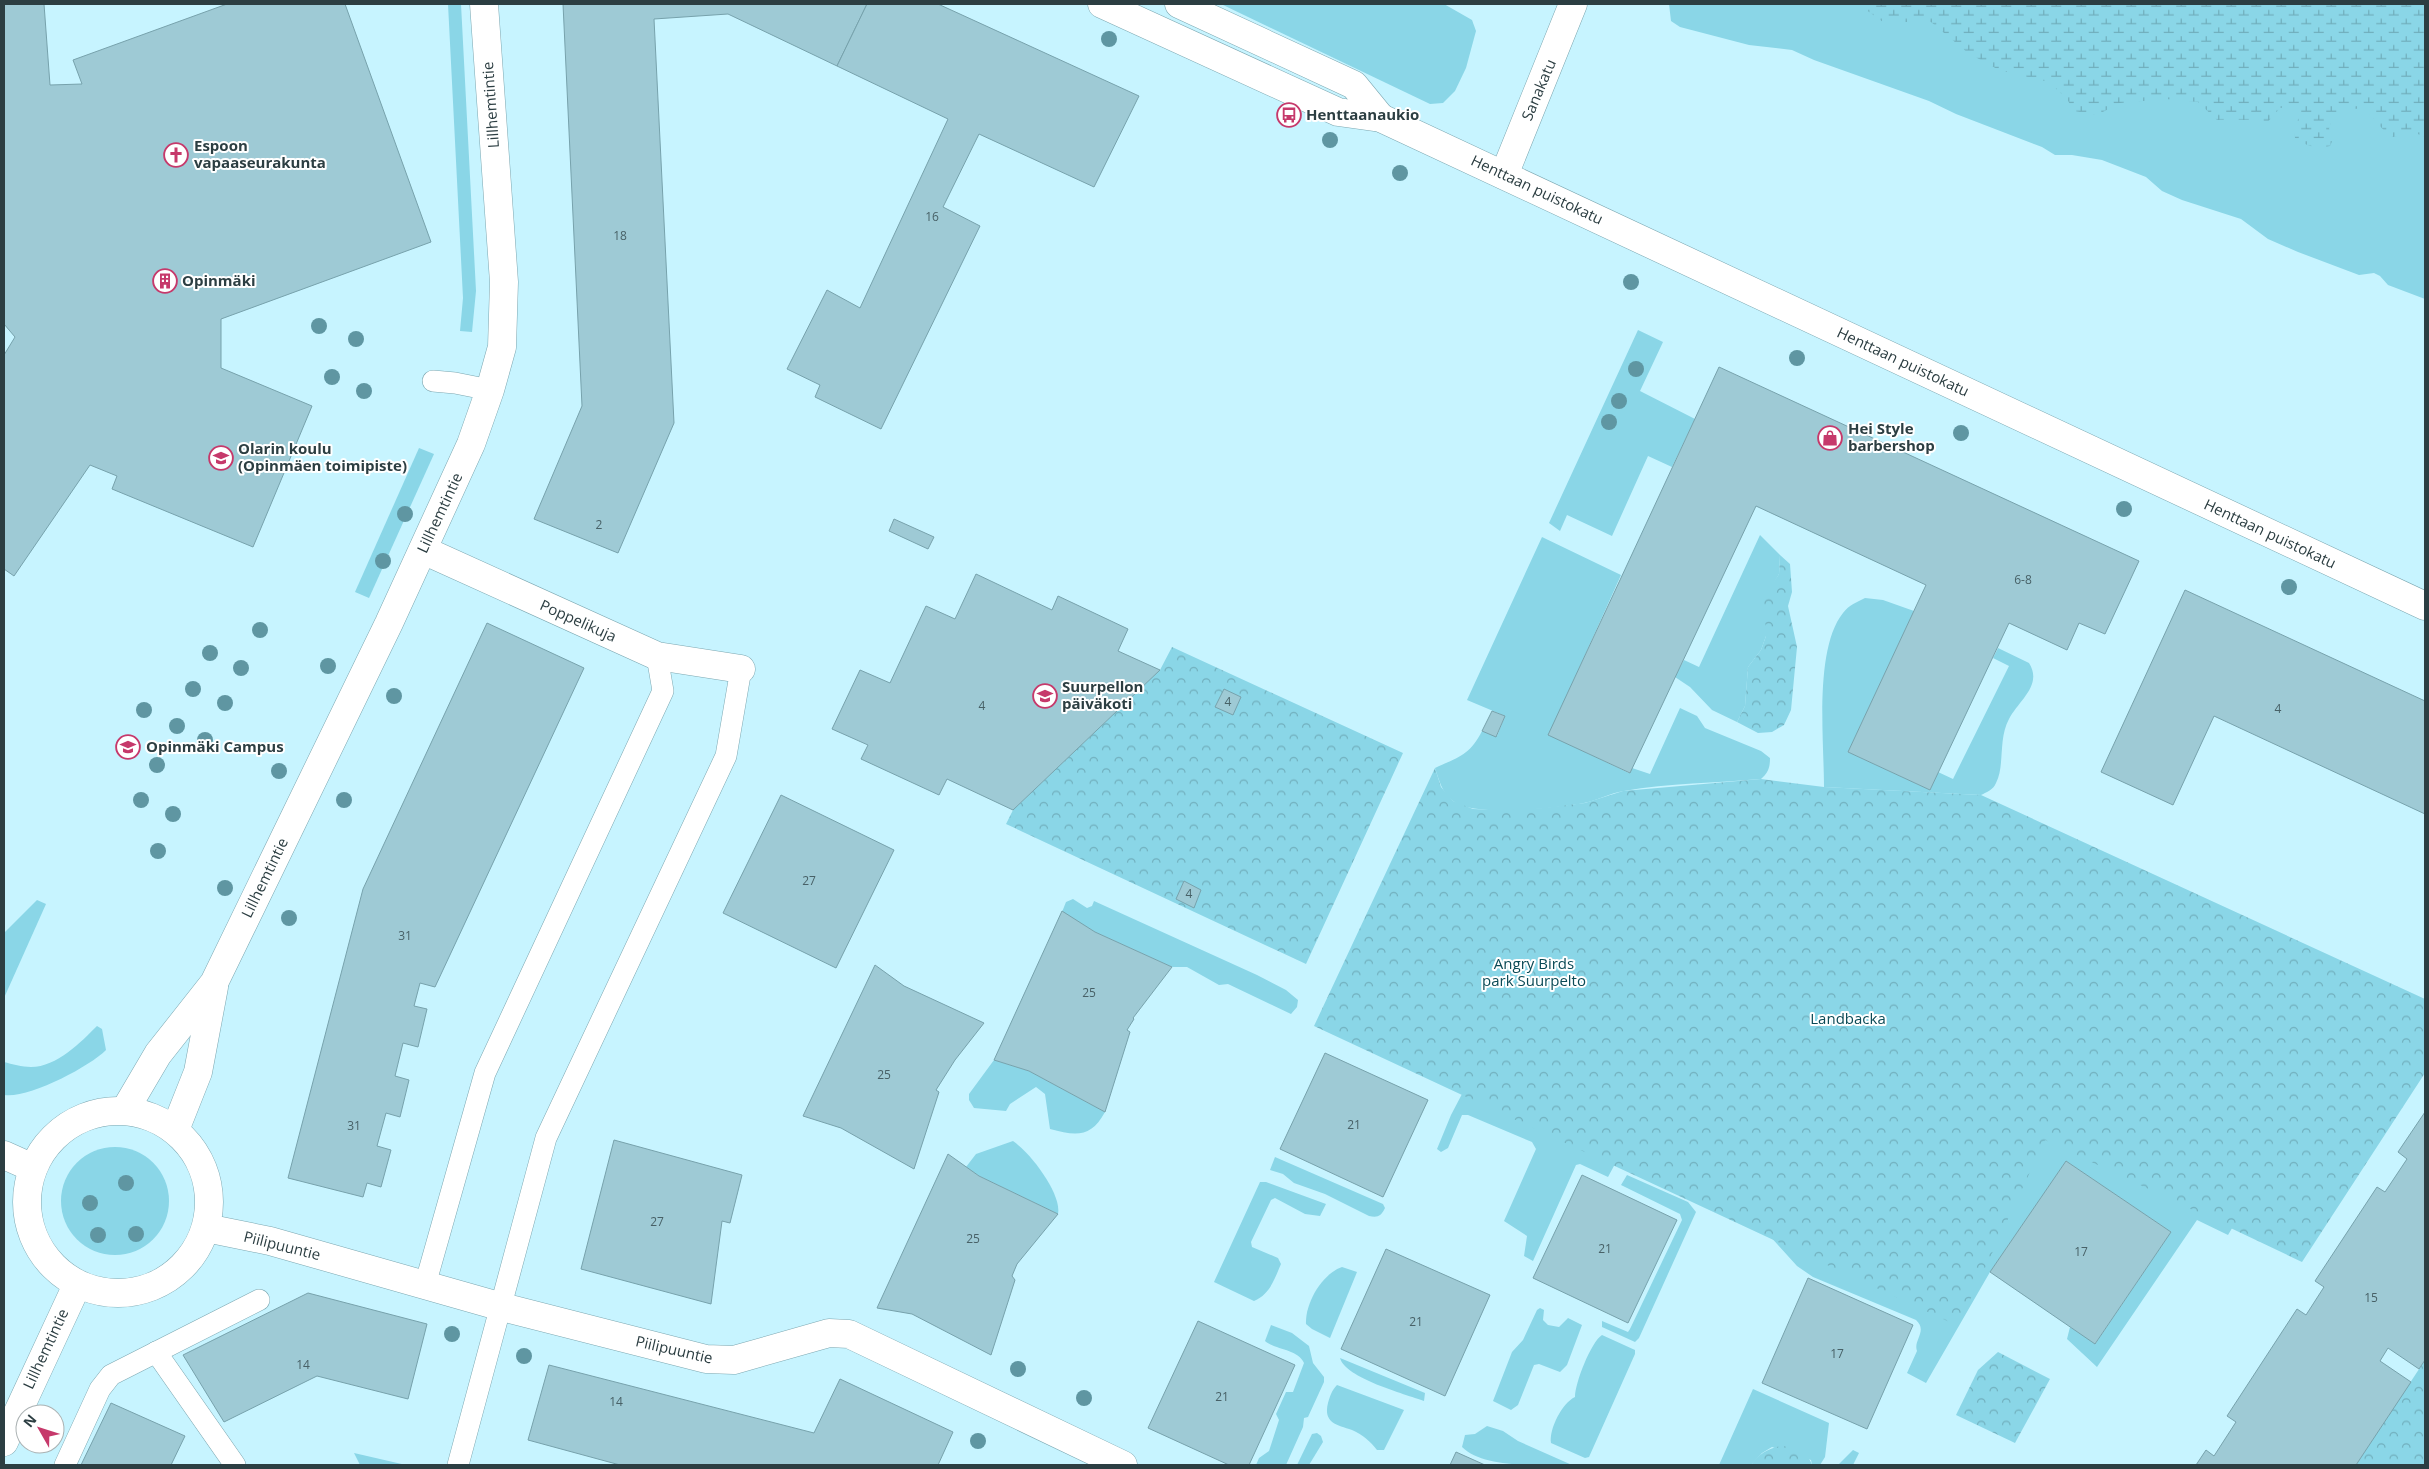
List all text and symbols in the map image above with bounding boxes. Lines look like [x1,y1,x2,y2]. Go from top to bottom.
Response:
street label: Sanakatu [1516,56,1560,123]
street label: Lillhemtintie [477,61,503,149]
bus stop icon: Henttaanaukio [1276,102,1302,128]
place label: Henttaanaukio [1306,104,1419,124]
place label: Espoon vapaaseurakunta [194,135,326,172]
church icon: Espoon vapaaseurakunta [163,142,189,168]
street label: Henttaan puistokatu [1468,150,1607,228]
house number: 16 [925,208,939,225]
house number: 18 [613,227,627,244]
building icon: Opinmäki [152,268,178,294]
place label: Opinmäki [182,270,256,290]
street label: Henttaan puistokatu [1834,322,1973,400]
place label: Hei Style barbershop [1848,418,1935,455]
shop icon: Hei Style barbershop [1817,425,1843,451]
place label: Olarin koulu (Opinmäen toimipiste) [238,438,407,475]
school or university icon: Olarin koulu (Opinmäen toimipiste) [208,445,234,471]
street label: Lillhemtintie [412,469,466,556]
street label: Henttaan puistokatu [2201,494,2340,572]
house number: 2 [596,516,603,533]
house number: 6-8 [2014,571,2032,588]
street label: Poppelikuja [537,594,620,646]
place label: Suurpellon päiväkoti [1062,676,1143,713]
school or university icon: Suurpellon päiväkoti [1032,683,1058,709]
house number: 4 [1225,693,1232,710]
house number: 4 [979,697,986,714]
house number: 4 [2275,700,2282,717]
school or university icon: Opinmäki Campus [115,734,141,760]
place label: Opinmäki Campus [146,736,284,756]
street label: Lillhemtintie [236,834,292,921]
house number: 27 [802,872,816,889]
house number: 4 [1186,885,1193,902]
house number: 31 [398,927,412,944]
park label: Angry Birds park Suurpelto [1482,953,1586,990]
house number: 25 [1082,984,1096,1001]
park label: Landbacka [1810,1008,1886,1028]
house number: 25 [877,1066,891,1083]
house number: 21 [1347,1116,1361,1133]
house number: 31 [347,1117,361,1134]
house number: 27 [650,1213,664,1230]
street label: Piilipuuntie [242,1226,323,1264]
house number: 25 [966,1230,980,1247]
house number: 21 [1598,1240,1612,1257]
house number: 17 [2074,1243,2088,1260]
house number: 15 [2364,1289,2378,1306]
street label: Lillhemtintie [18,1305,72,1392]
house number: 21 [1409,1313,1423,1330]
street label: Piilipuuntie [634,1330,715,1368]
house number: 17 [1830,1345,1844,1362]
house number: 14 [296,1356,310,1373]
house number: 21 [1215,1388,1229,1405]
house number: 14 [609,1393,623,1410]
north arrow [15,1404,65,1454]
text: N [19,1410,40,1431]

